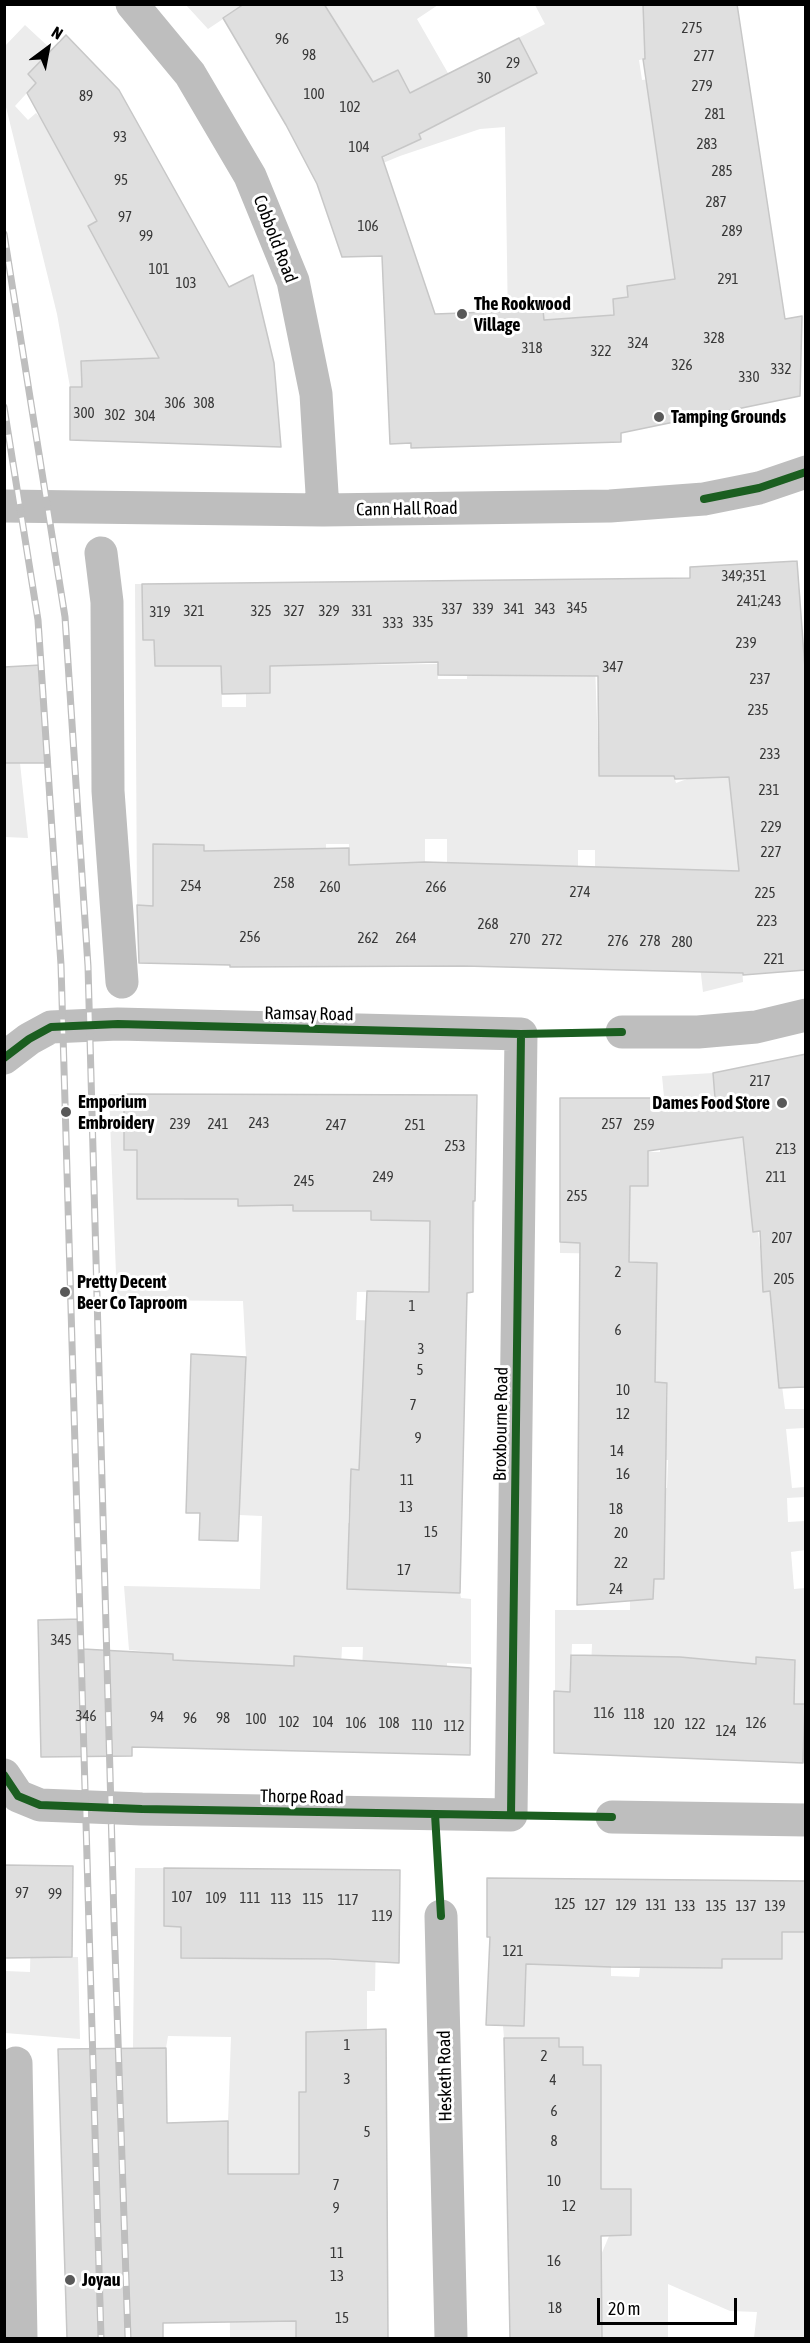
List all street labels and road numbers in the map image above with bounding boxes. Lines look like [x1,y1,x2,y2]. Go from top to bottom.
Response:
street label: Cobbold Road [248,192,302,286]
street label: Cann Hall Road [356,497,458,521]
street label: Ramsay Road [264,1002,354,1026]
street label: Broxbourne Road [489,1367,513,1481]
street label: Thorpe Road [260,1785,344,1809]
street label: Hesketh Road [433,2030,457,2122]

